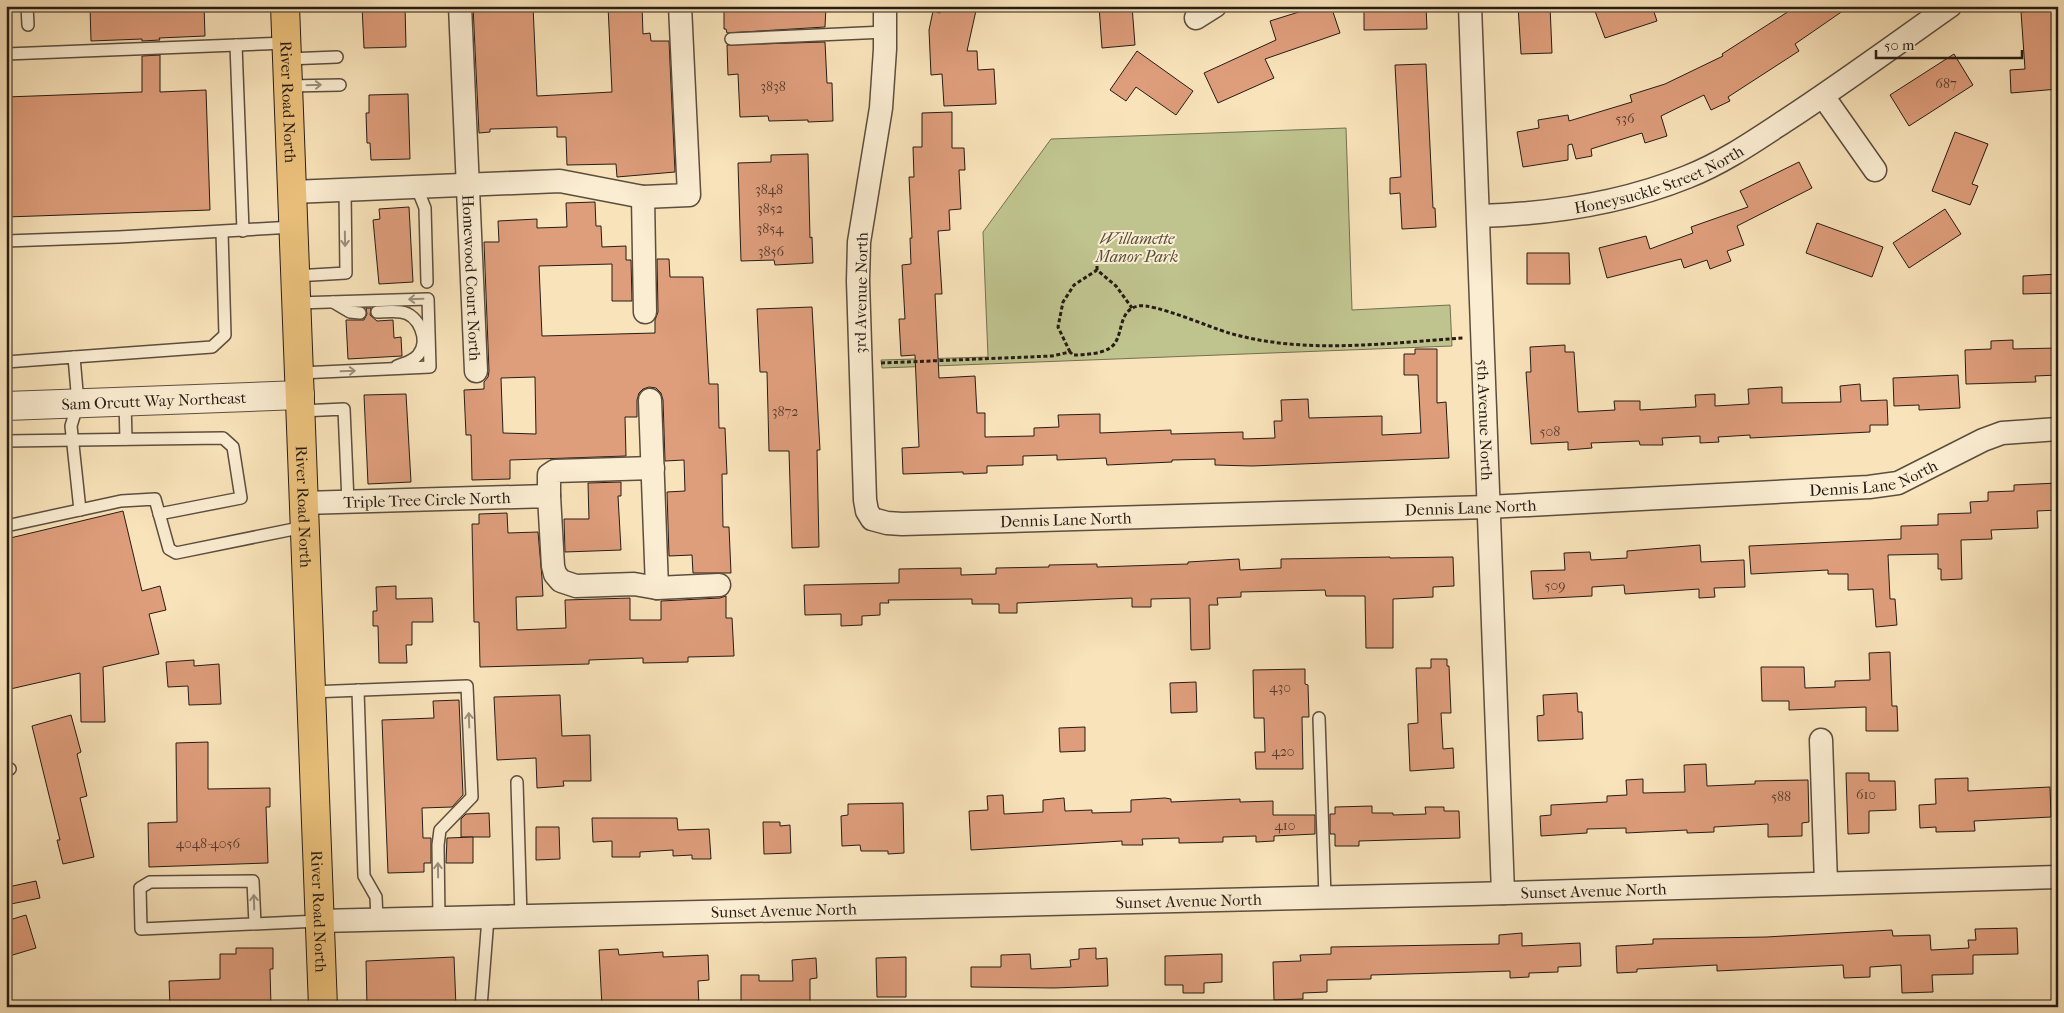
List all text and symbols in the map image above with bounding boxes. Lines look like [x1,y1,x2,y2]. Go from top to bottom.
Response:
scale bar [1876,28,2023,60]
text: 50 m [1884,36,1915,54]
street label: River Road North [277,40,300,163]
house number: 687 [1935,75,1957,92]
house number: 3838 [760,78,786,95]
one-way arrow [306,81,322,90]
house number: 536 [1615,110,1635,127]
street label: Honeysuckle Street North [1573,141,1747,217]
house number: 3848 [755,181,783,198]
street label: Homewood Court North [459,194,485,362]
house number: 3852 [757,200,783,217]
house number: 3854 [756,220,784,237]
park label: Willamette Manor Park [1095,229,1178,266]
one-way arrow [341,231,350,247]
street label: 3rd Avenue North [850,232,872,354]
house number: 3856 [758,243,785,260]
one-way arrow [408,294,424,304]
street label: 5th Avenue North [1474,359,1497,481]
one-way arrow [340,367,356,376]
street label: Sam Orcutt Way Northeast [61,388,247,413]
house number: 3872 [772,403,798,420]
house number: 508 [1540,423,1560,440]
street label: River Road North [292,445,316,568]
street label: Dennis Lane North [1809,455,1940,500]
street label: Triple Tree Circle North [343,488,511,511]
street label: Dennis Lane North [1404,495,1537,519]
street label: Dennis Lane North [999,508,1132,531]
house number: 509 [1544,577,1566,594]
house number: 430 [1269,679,1291,696]
one-way arrow [464,713,473,729]
house number: 420 [1271,743,1295,760]
house number: 610 [1856,786,1876,803]
house number: 588 [1771,788,1791,805]
house number: 410 [1275,817,1295,834]
house number: 4048-4056 [176,835,241,852]
street label: River Road North [308,850,331,973]
one-way arrow [433,862,443,878]
street label: Sunset Avenue North [1520,879,1667,902]
street label: Sunset Avenue North [1115,889,1262,912]
one-way arrow [249,895,259,911]
street label: Sunset Avenue North [711,899,857,921]

